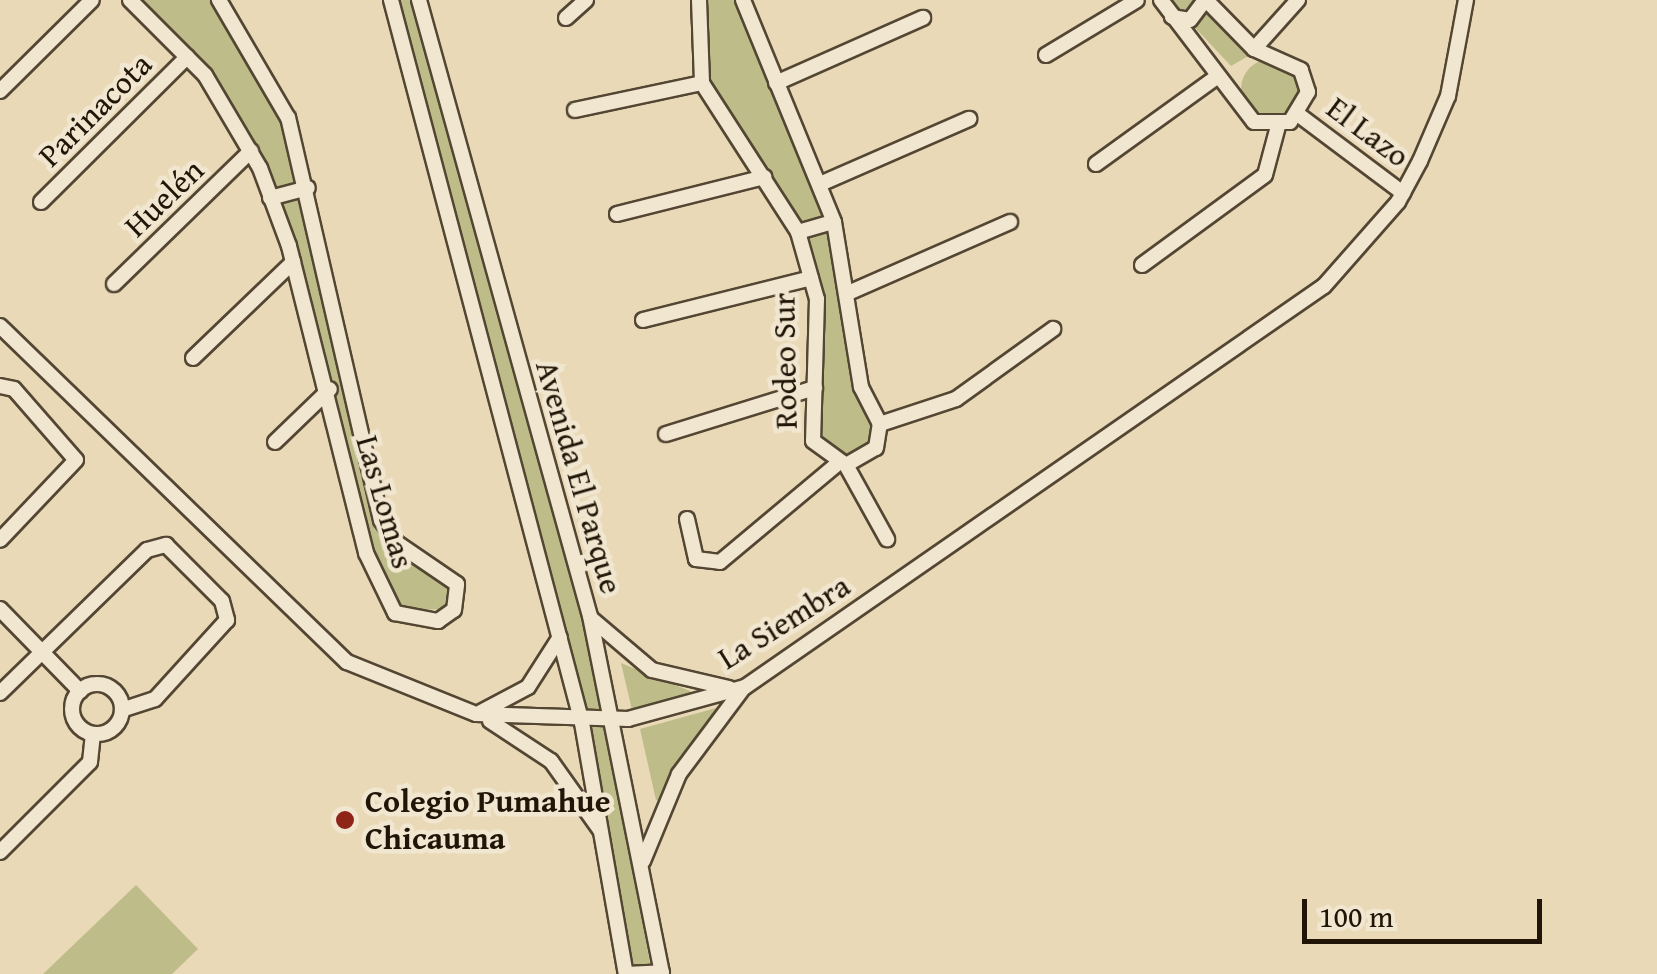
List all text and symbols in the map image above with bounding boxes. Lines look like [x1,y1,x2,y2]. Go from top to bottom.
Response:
street label: Parinacota [30,45,160,175]
street label: El Lazo [1319,89,1417,175]
street label: Huelén [116,151,212,245]
street label: Rodeo Sur [765,293,805,429]
street label: Avenida El Parque [527,356,631,598]
street label: Las Lomas [348,431,422,573]
street label: La Siembra [711,566,857,678]
place label: Colegio Pumahue Chicauma [365,783,610,858]
marker: Colegio Pumahue Chicauma [334,809,356,831]
scale bar [1307,879,1547,941]
text: 100 m [1319,894,1393,938]

